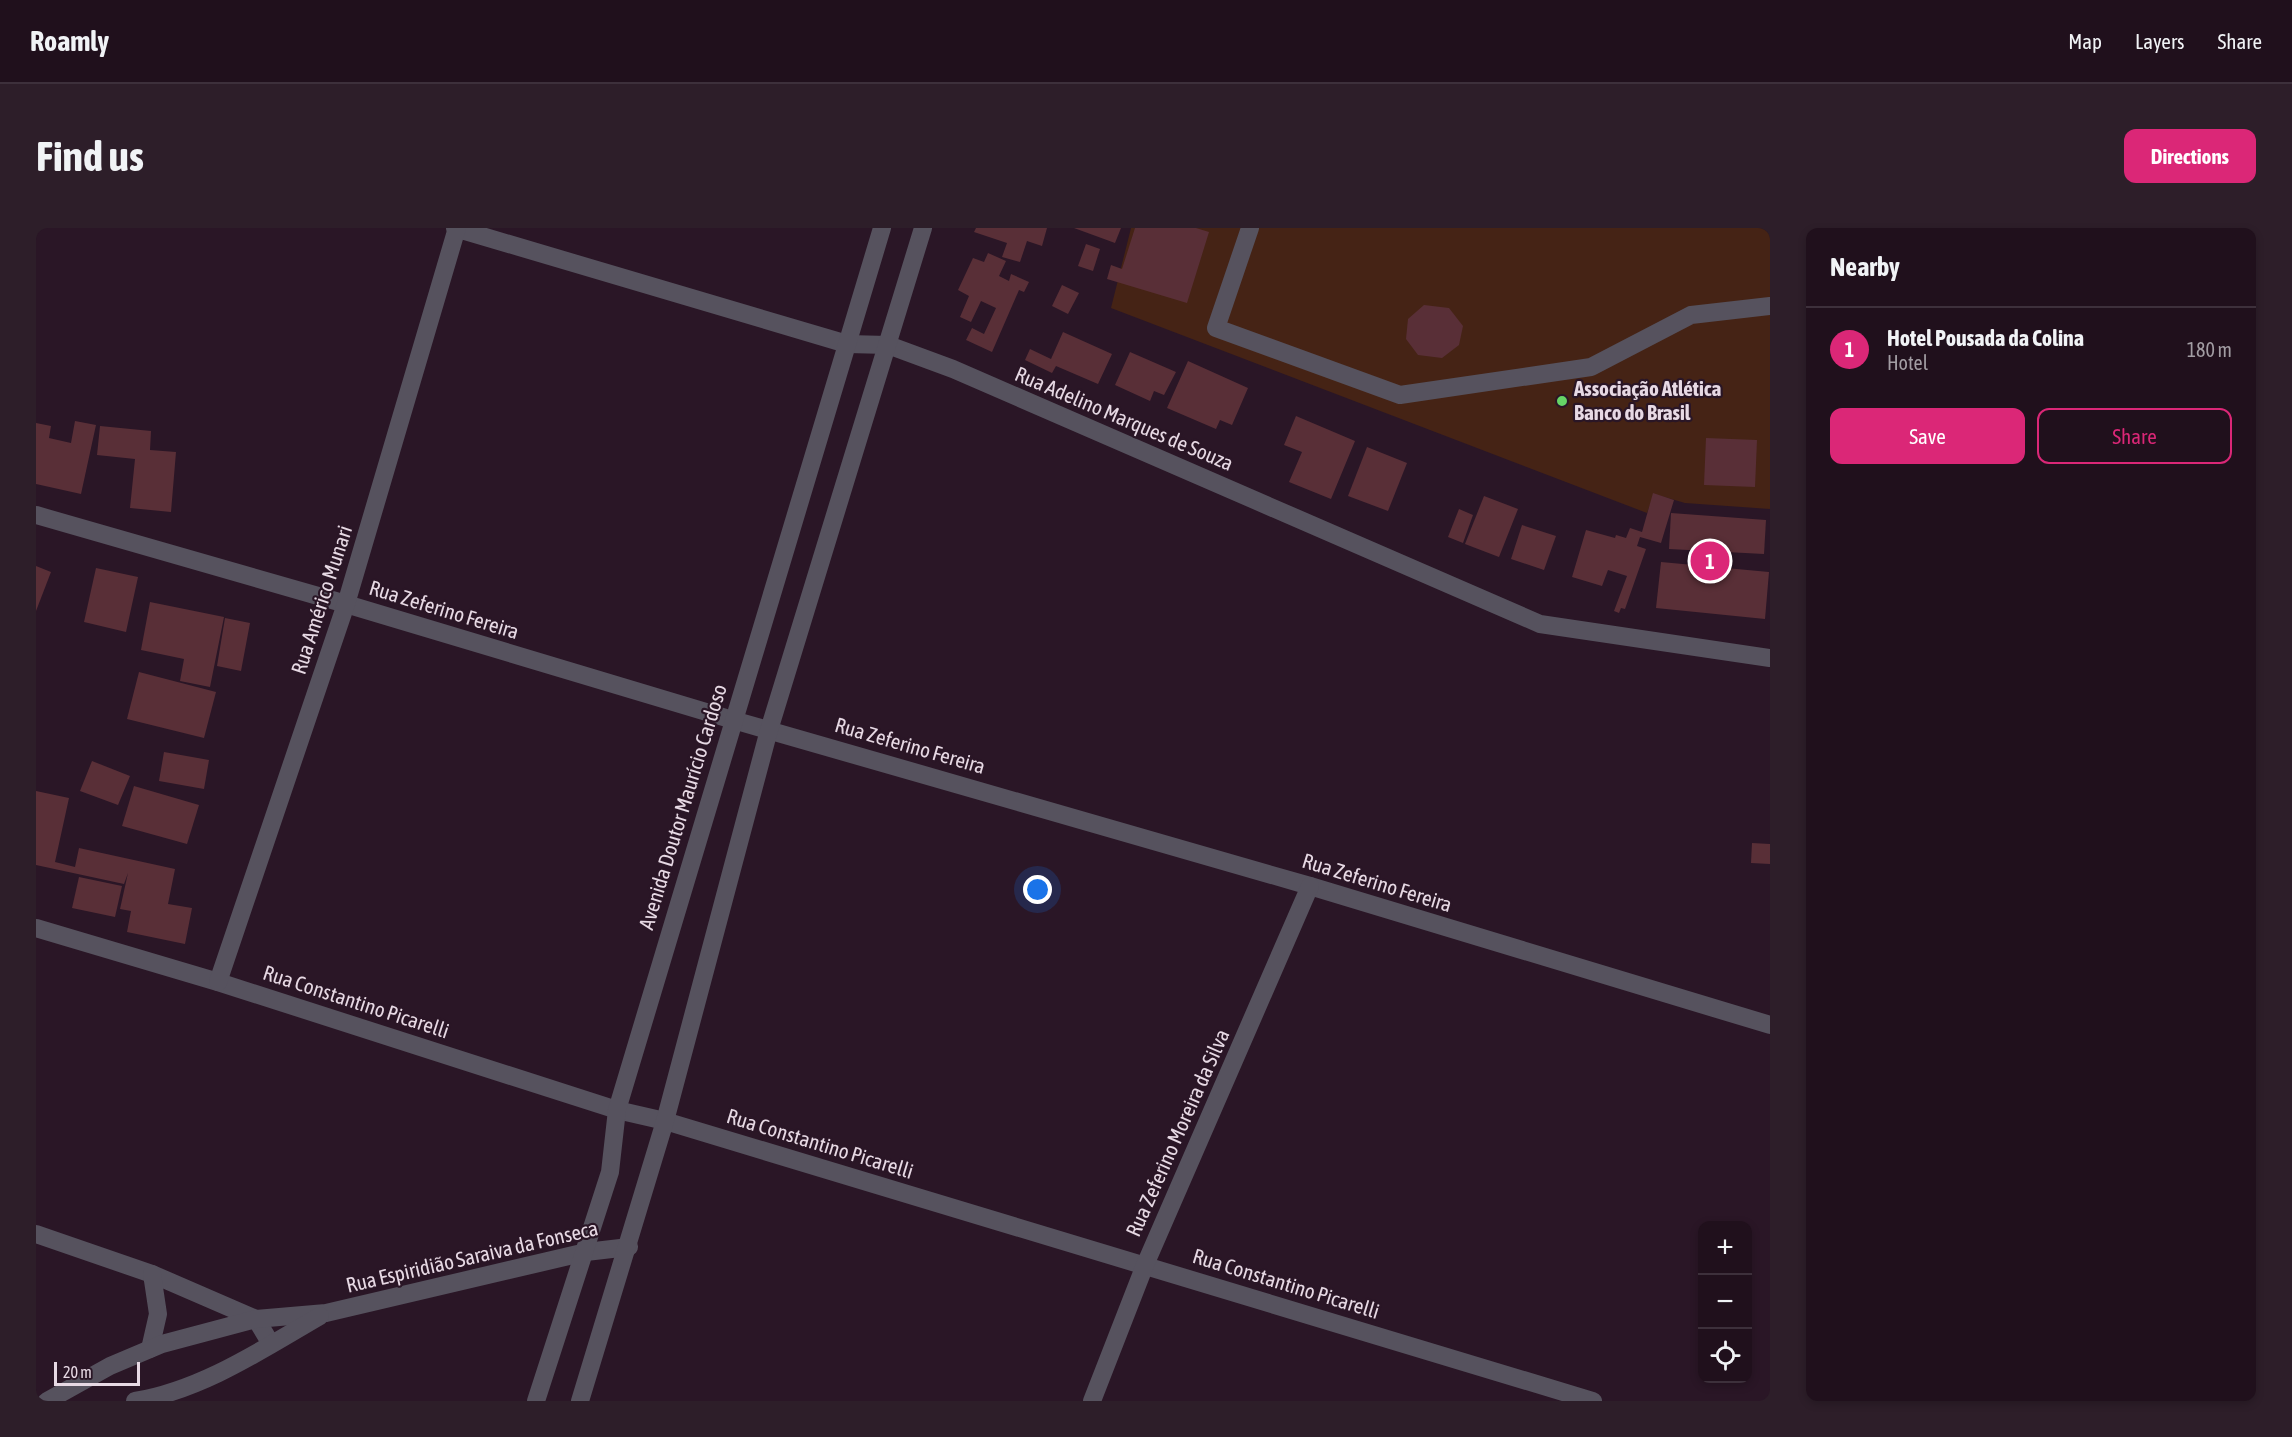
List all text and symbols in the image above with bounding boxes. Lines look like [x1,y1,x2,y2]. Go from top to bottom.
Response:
text: Roamly [30,25,109,57]
text: Map [2068,29,2102,53]
text: Layers [2135,29,2185,53]
text: Share [2218,29,2262,53]
button: Directions [2124,129,2256,183]
text: Find us [36,132,144,180]
text: Nearby [1830,252,1900,282]
text: Hotel Pousada da Colina [1887,325,2084,351]
text: 1 [1845,338,1854,361]
text: 180 m [2187,338,2232,361]
text: Hotel [1887,351,1928,374]
street label: Rua Adelino Marques de Souza [1012,361,1237,475]
place label: Associação Atlética Banco do Brasil [1573,376,1722,424]
marker: Associação Atlética Banco do Brasil [1555,394,1569,408]
button: Save [1830,408,2025,464]
button: Share [2037,408,2232,464]
street label: Rua Américo Munari [286,522,356,677]
pin: 1 [1690,538,1730,584]
street label: Rua Zeferino Fereira [367,575,522,643]
street label: Avenida Doutor Maurício Cardoso [633,681,731,932]
street label: Rua Zeferino Fereira [832,712,988,778]
street label: Rua Zeferino Fereira [1300,848,1455,916]
your location [1023,875,1052,904]
street label: Rua Constantino Picarelli [260,960,452,1042]
street label: Rua Zeferino Moreira da Silva [1121,1025,1234,1240]
street label: Rua Constantino Picarelli [724,1103,917,1183]
street label: Rua Espiridião Saraiva da Fonseca [343,1215,600,1297]
map controls [1698,1221,1752,1383]
button: + [1698,1221,1752,1275]
street label: Rua Constantino Picarelli [1190,1243,1383,1323]
button: − [1698,1275,1752,1329]
button: locate [1698,1329,1752,1383]
scale bar [54,1359,140,1386]
text: 20 m [63,1363,92,1381]

